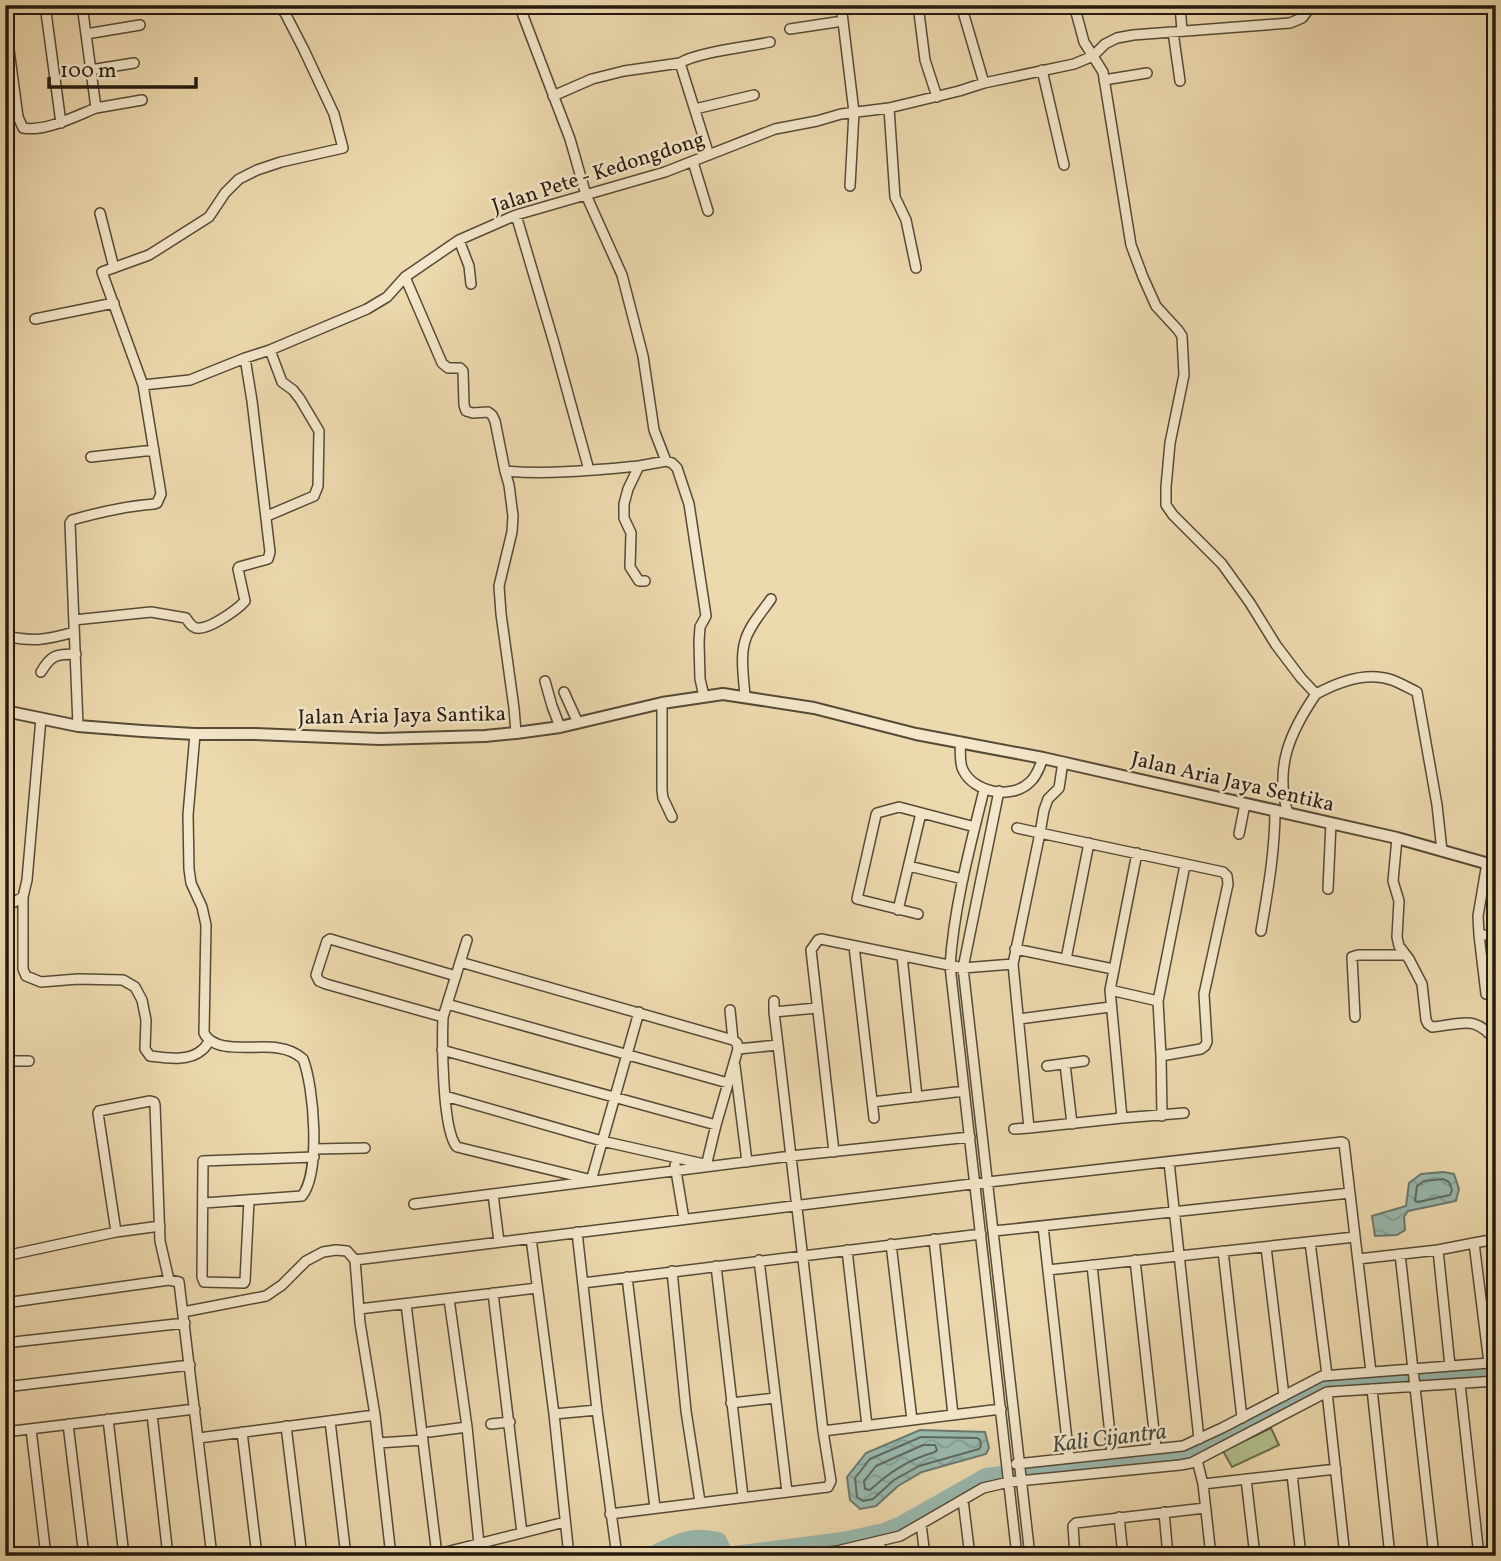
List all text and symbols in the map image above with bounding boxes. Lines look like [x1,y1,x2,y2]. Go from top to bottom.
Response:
scale bar [49,46,196,90]
text: 100 m [60,57,117,86]
street label: Jalan Pete - Kedongdong [488,125,709,222]
street label: Jalan Aria Jaya Santika [298,700,506,733]
street label: Jalan Aria Jaya Sentika [1128,745,1337,820]
water label: Kali Cijantra [1050,1416,1169,1462]

